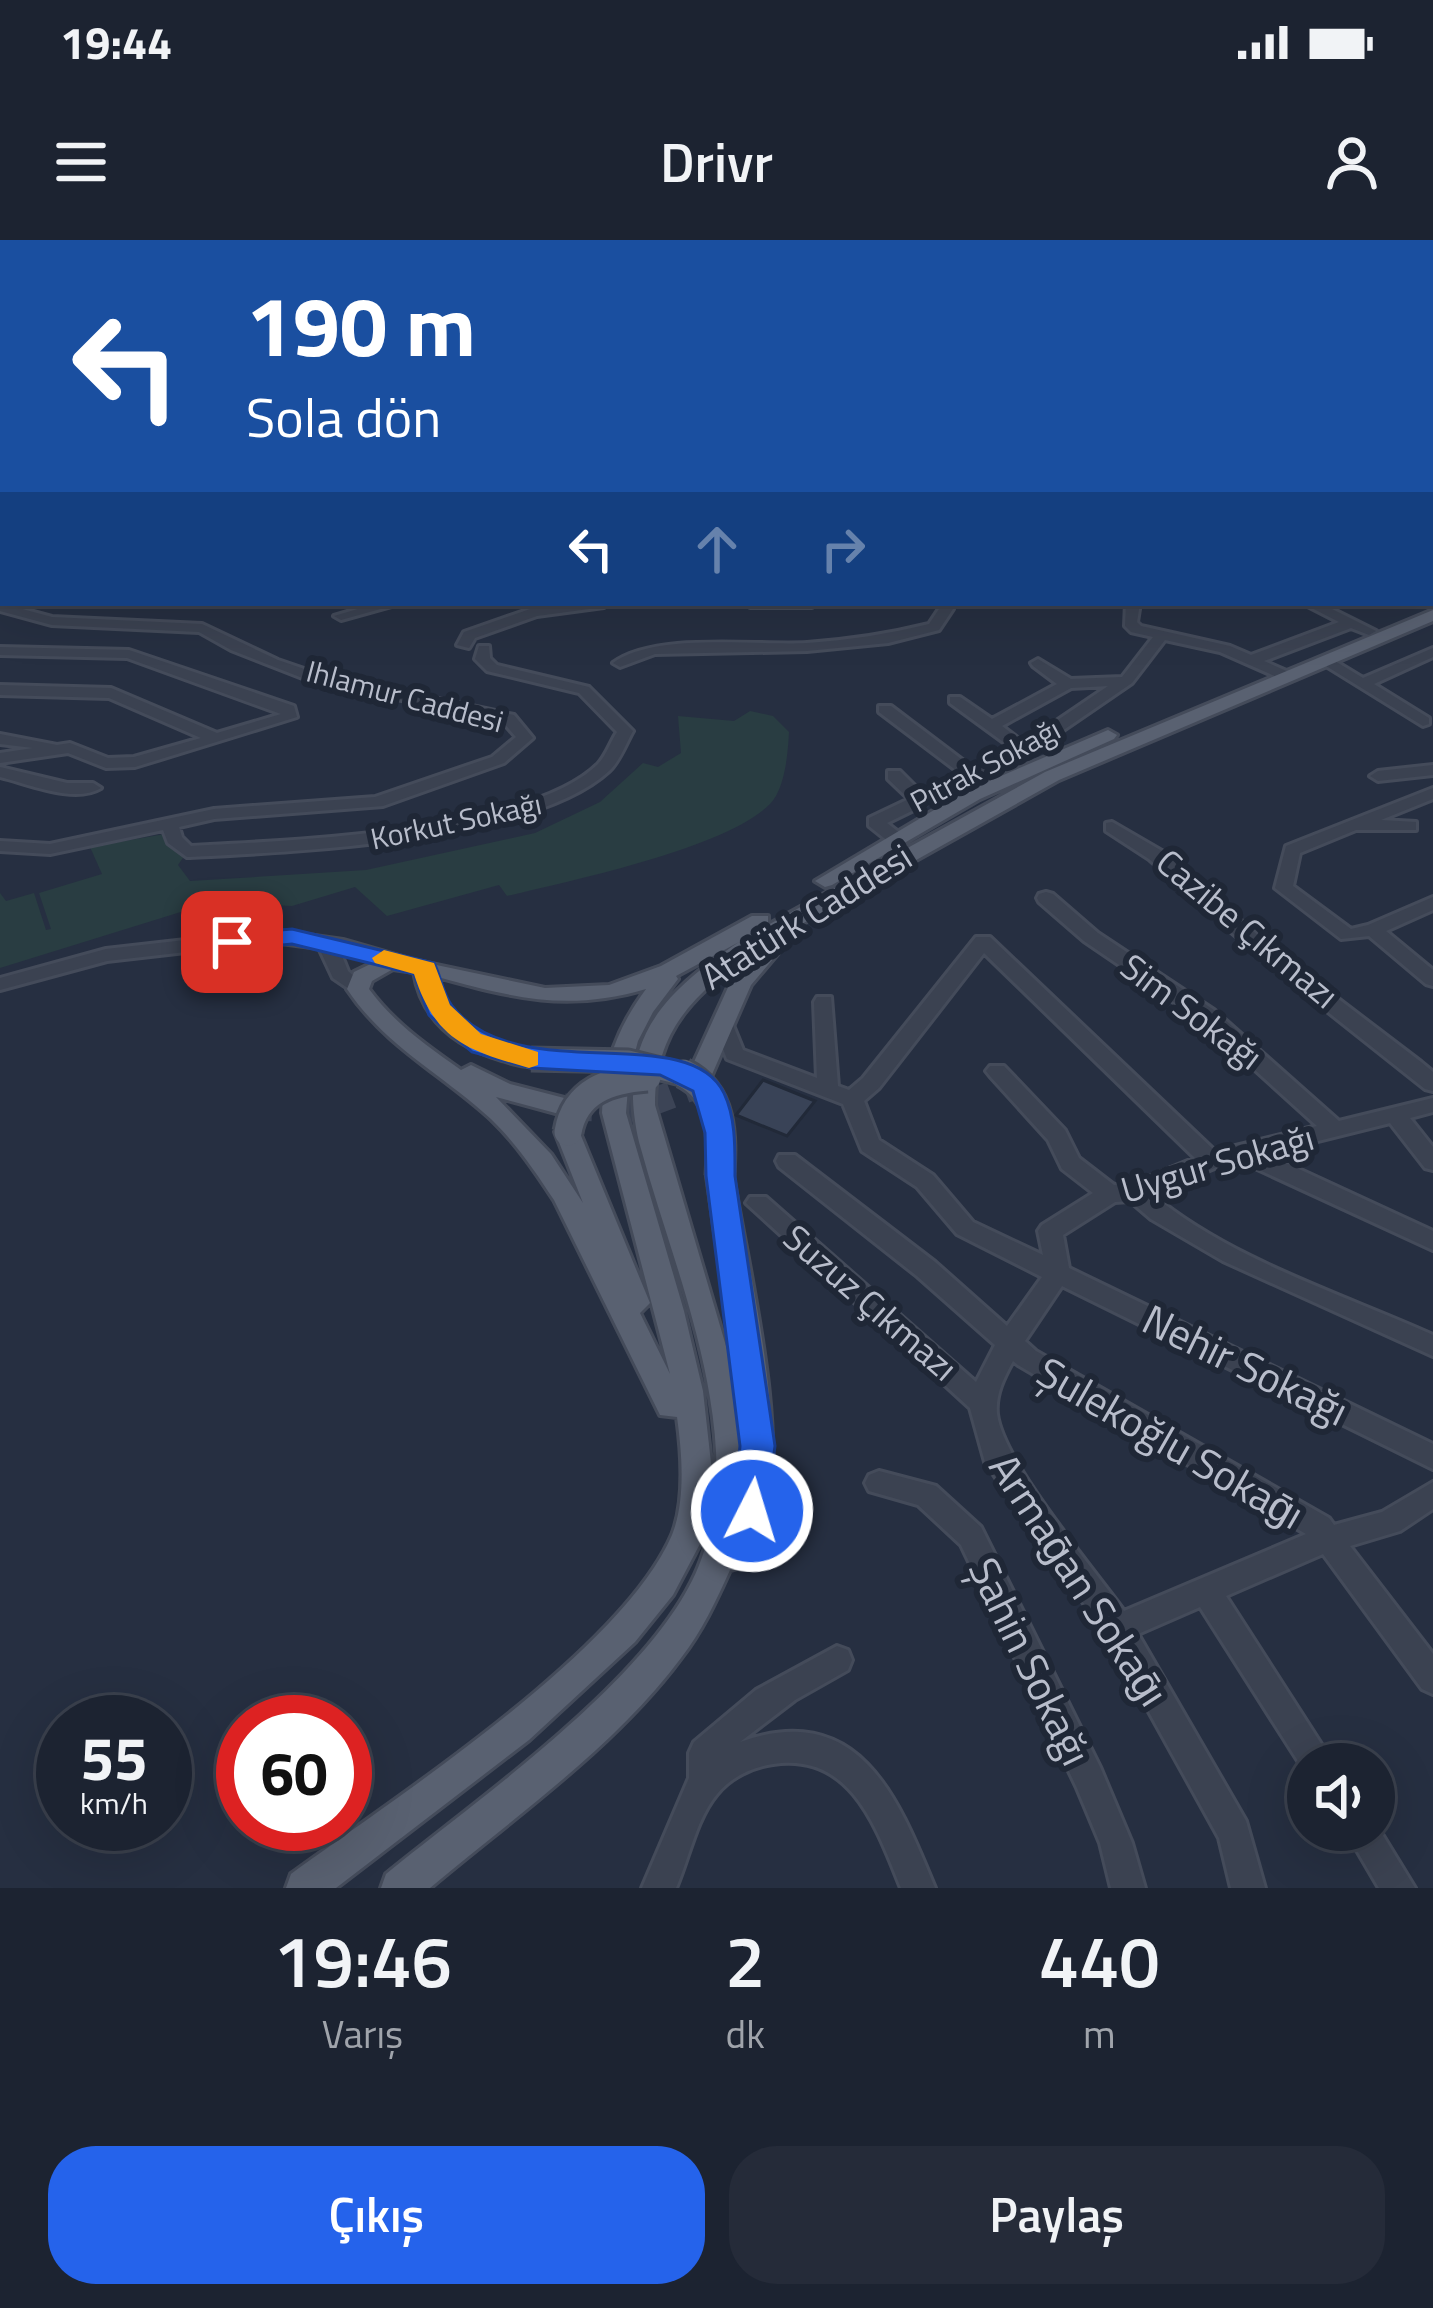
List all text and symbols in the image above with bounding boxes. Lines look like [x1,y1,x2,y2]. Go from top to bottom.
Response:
text: 19:44 [60,8,172,76]
text: Drivr [660,121,773,203]
icon: menu [48,129,114,195]
icon: person [1319,129,1385,195]
text: 190 m [246,261,476,389]
icon: left [48,288,204,444]
text: Sola dön [246,376,441,458]
icon: left [558,516,624,582]
icon: ahead [684,516,750,582]
icon: right [810,516,876,582]
street label: Ihlamur Caddesi [301,648,509,744]
street label: Pıtrak Sokağı [902,706,1068,824]
street label: Korkut Sokağı [366,780,546,862]
street label: Atatürk Caddesi [690,829,922,1003]
street label: Cazibe Çıkmazı [1145,835,1351,1021]
pin [181,891,283,993]
icon: arrive [199,909,265,975]
street label: Sim Sokağı [1109,939,1275,1083]
street label: Uygur Sokağı [1114,1109,1320,1217]
street label: Suzuz Çıkmazı [772,1211,970,1393]
street label: Nehir Sokağı [1132,1287,1360,1441]
street label: Şulekoğlu Sokaḡı [1025,1340,1317,1544]
street label: Armaḡan Sokaḡı [974,1440,1186,1718]
position arrow [689,1448,815,1574]
street label: Şahin Sokağı [953,1546,1109,1776]
speed limit sign: 60 [216,1695,372,1851]
text: 55 [80,1712,148,1803]
map controls [1287,1743,1395,1851]
button: sound [1287,1743,1395,1851]
text: km/h [80,1780,148,1826]
text: 19:46 [273,1905,452,2015]
text: 2 [725,1905,765,2015]
text: 440 [1039,1905,1160,2015]
text: Varış [322,2004,403,2063]
text: dk [726,2004,765,2063]
text: m [1083,2004,1116,2063]
button: Çıkış [48,2146,705,2284]
button: Paylaş [729,2146,1385,2284]

